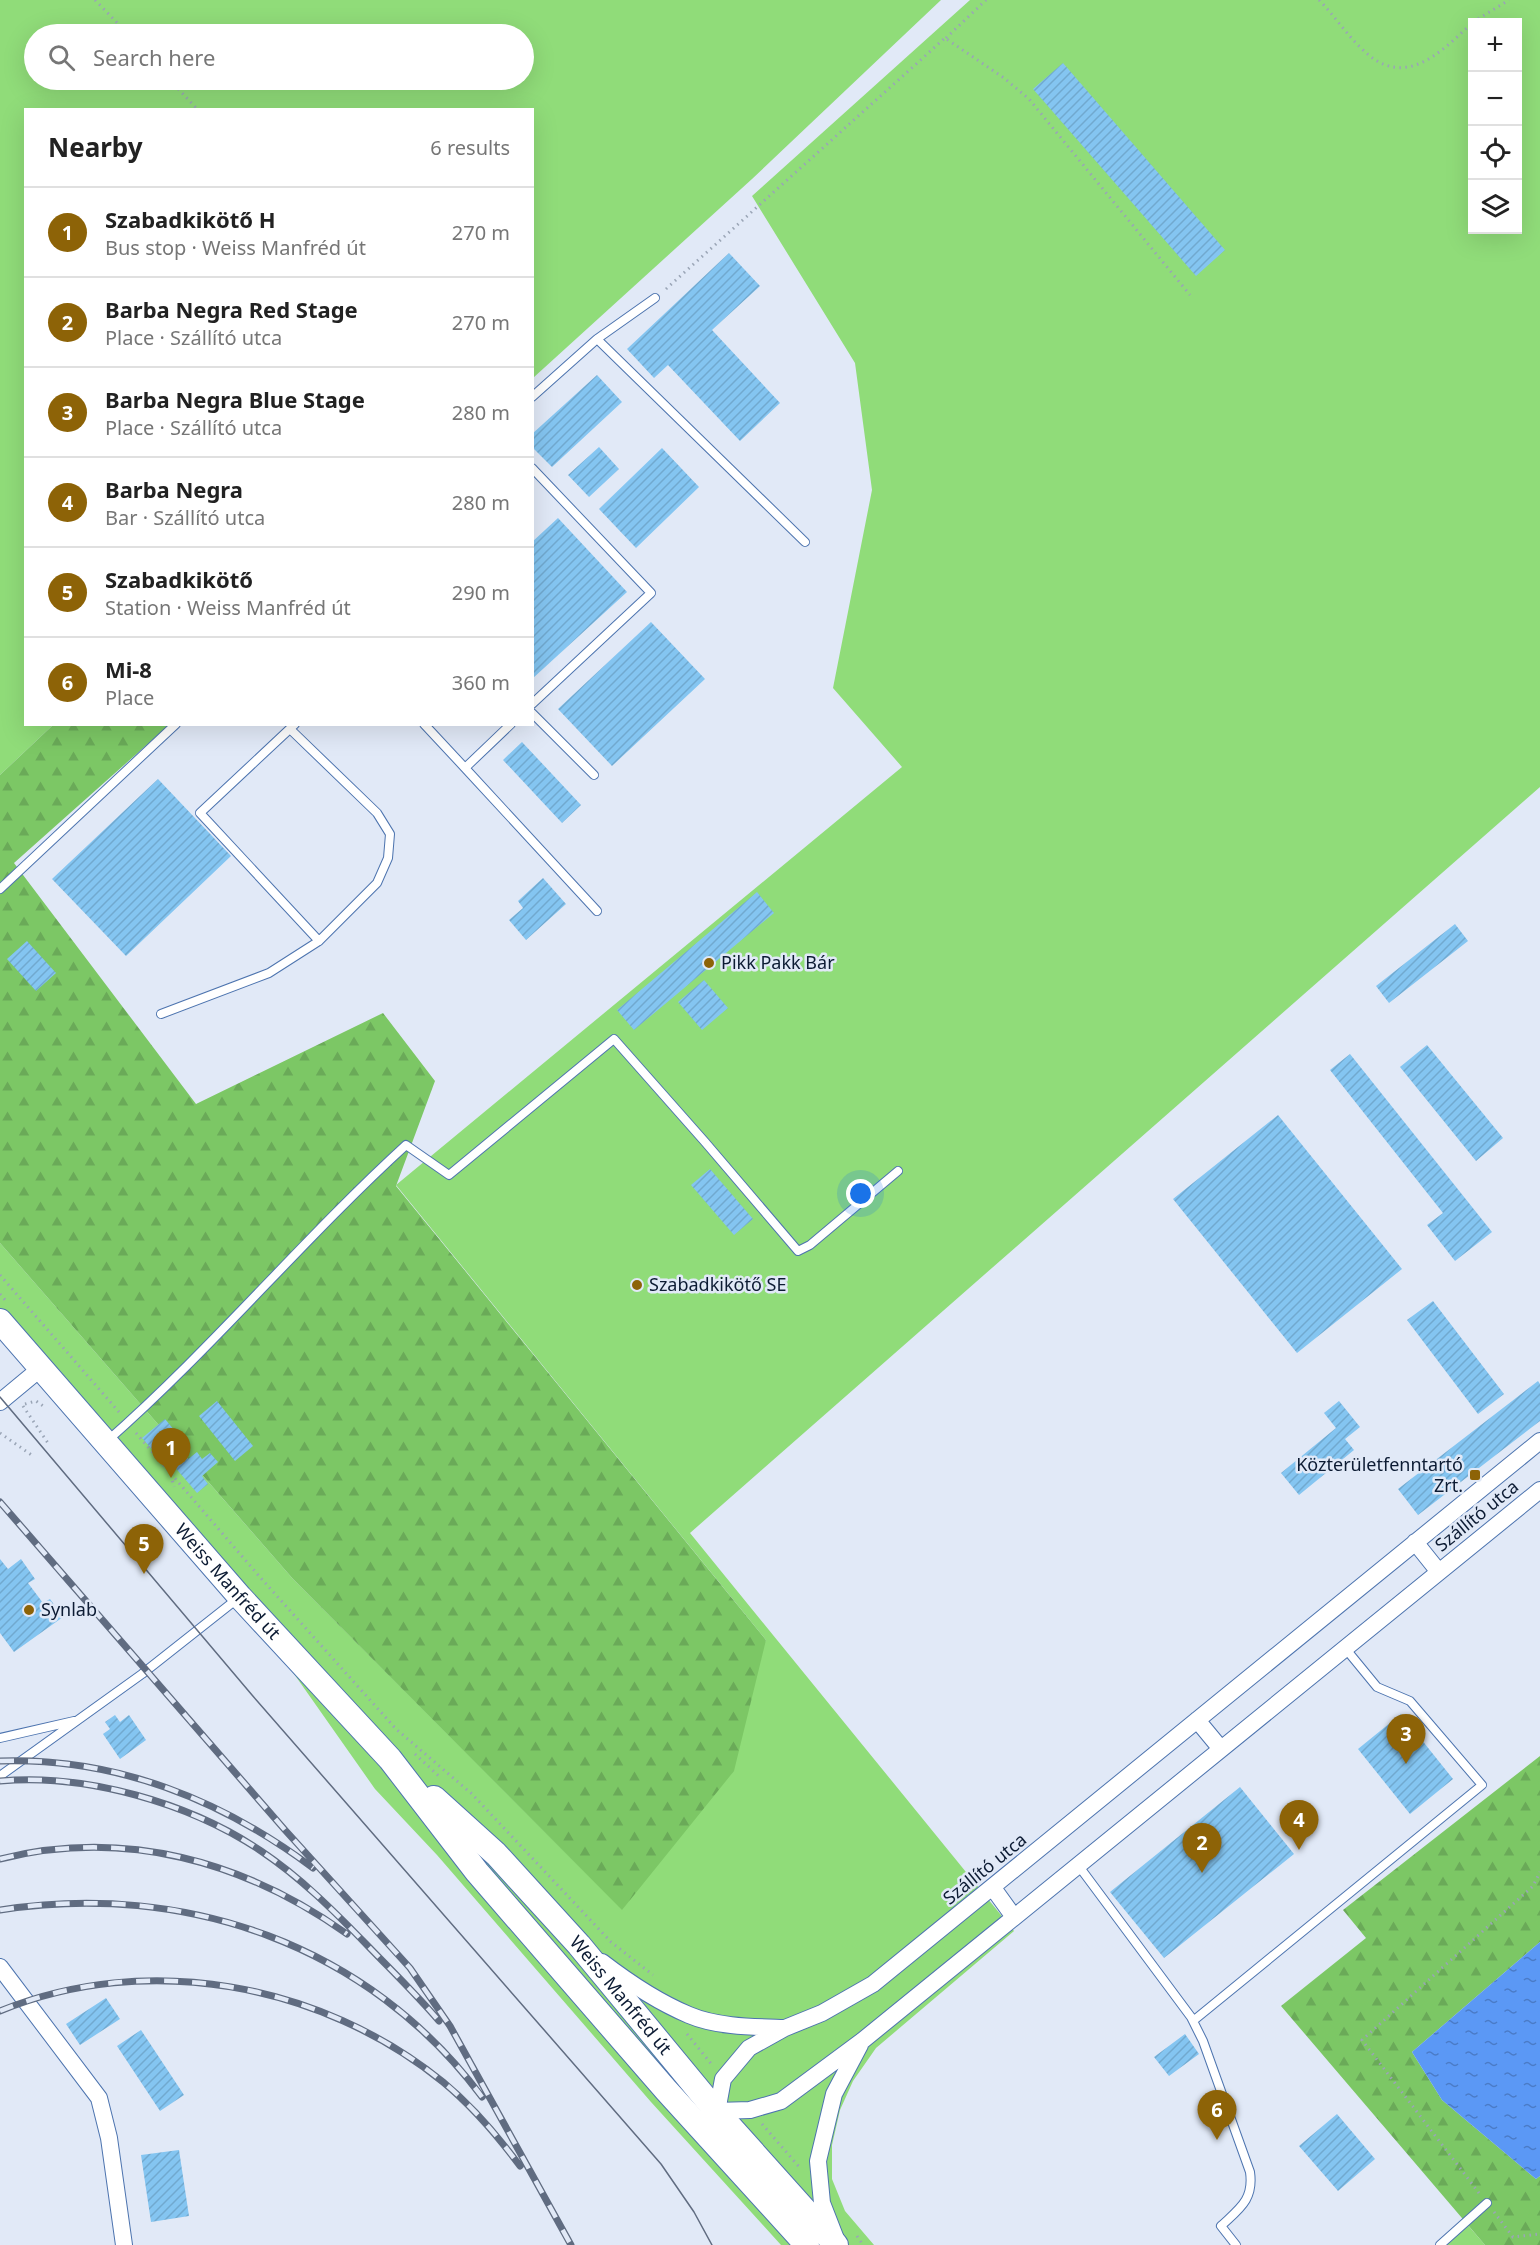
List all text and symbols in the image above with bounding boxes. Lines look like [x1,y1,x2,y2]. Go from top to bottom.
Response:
map controls [1468,18,1522,234]
button: + [1468,18,1522,72]
search box [24,24,534,90]
icon: search [45,41,78,74]
text: Search here [93,42,215,72]
button: − [1468,72,1522,126]
button: locate [1468,126,1522,180]
text: Nearby [48,129,143,165]
text: 6 results [430,134,510,161]
button: layers [1468,180,1522,234]
text: Szabadkikötő H [105,204,276,234]
text: 1 [62,219,73,246]
text: 270 m [452,219,510,246]
text: Bus stop · Weiss Manfréd út [105,234,366,261]
text: Barba Negra Red Stage [105,294,358,324]
text: 2 [62,309,73,336]
text: 270 m [452,309,510,336]
text: Place · Szállító utca [105,324,282,351]
text: Barba Negra Blue Stage [105,384,365,414]
text: 3 [62,399,73,426]
text: 280 m [452,399,510,426]
text: Place · Szállító utca [105,414,282,441]
text: Barba Negra [105,474,243,504]
text: 4 [62,489,73,516]
text: 280 m [452,489,510,516]
text: Bar · Szállító utca [105,504,265,531]
text: Szabadkikötő [105,564,253,594]
text: 5 [62,579,73,606]
text: 290 m [452,579,510,606]
text: Station · Weiss Manfréd út [105,594,351,621]
text: Mi-8 [105,654,152,684]
text: 6 [62,669,73,696]
text: 360 m [452,669,510,696]
text: Place [105,684,154,711]
place label: Pikk Pakk Bár [721,950,835,974]
marker: Pikk Pakk Bár [702,956,716,970]
your location [846,1179,875,1208]
place label: Szabadkikötő SE [649,1272,786,1296]
marker: Szabadkikötő SE [630,1278,644,1292]
pin: 1 [152,1428,190,1478]
place label: Közterületfenntartó Zrt. [1296,1452,1463,1497]
marker: Közterületfenntartó Zrt. [1468,1468,1482,1482]
street label: Szállító utca [1430,1474,1523,1556]
street label: Weiss Manfréd út [170,1518,287,1644]
pin: 5 [124,1524,164,1574]
place label: Synlab [41,1597,97,1621]
marker: Synlab [22,1603,36,1617]
pin: 3 [1386,1714,1426,1764]
pin: 4 [1280,1800,1318,1850]
pin: 2 [1182,1824,1222,1873]
street label: Szállító utca [938,1827,1031,1909]
street label: Weiss Manfréd út [565,1930,678,2060]
pin: 6 [1198,2090,1236,2140]

